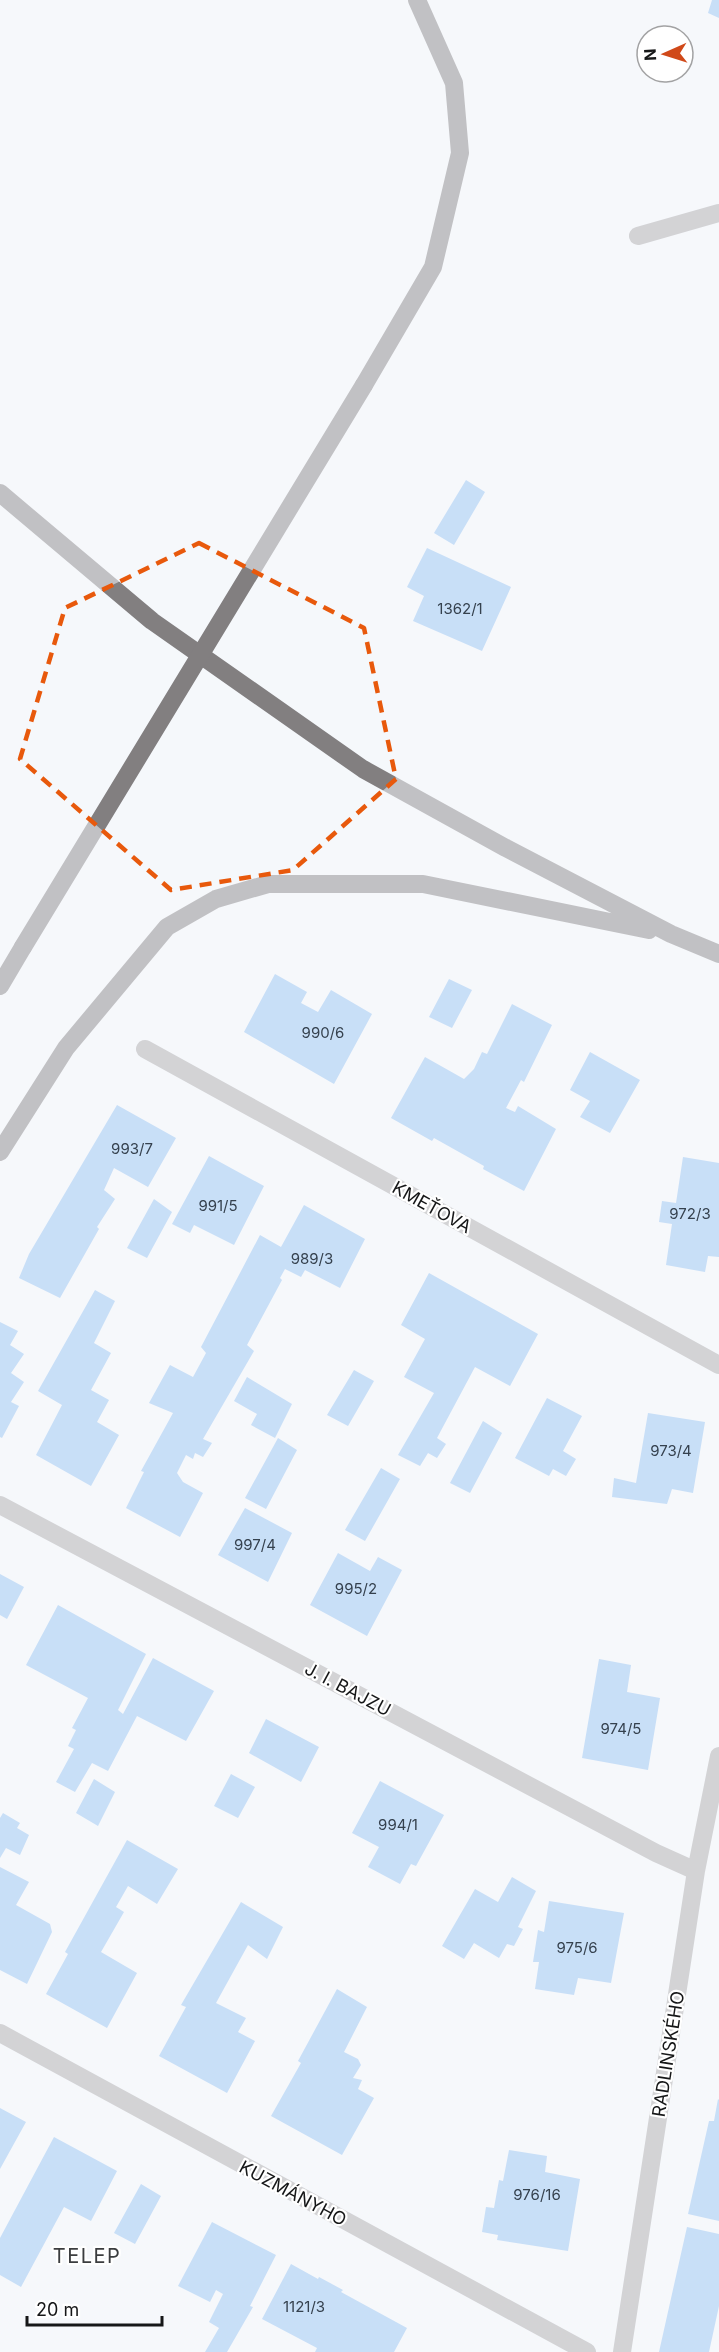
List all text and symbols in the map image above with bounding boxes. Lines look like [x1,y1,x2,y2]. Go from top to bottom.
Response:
north arrow [635,24,695,84]
text: N [640,48,660,61]
house number: 1362/1 [437,599,483,618]
house number: 990/6 [302,1023,344,1042]
house number: 993/7 [111,1139,153,1158]
street label: KMEŤOVA [389,1176,476,1237]
house number: 991/5 [198,1196,238,1215]
house number: 972/3 [669,1204,711,1223]
house number: 989/3 [291,1249,333,1268]
house number: 973/4 [650,1441,692,1460]
house number: 997/4 [234,1535,276,1554]
house number: 995/2 [335,1579,377,1598]
street label: J. I. BAJZU [301,1658,395,1720]
house number: 974/5 [601,1719,641,1738]
house number: 994/1 [378,1815,418,1834]
house number: 975/6 [556,1938,598,1957]
street label: RADLINSKÉHO [647,1989,688,2118]
street label: KUZMÁNYHO [236,2155,351,2230]
house number: 976/16 [513,2185,561,2204]
district label: TELEP [53,2244,121,2268]
scale bar [27,2289,162,2327]
house number: 1121/3 [283,2297,325,2316]
text: 20 m [36,2299,79,2320]

